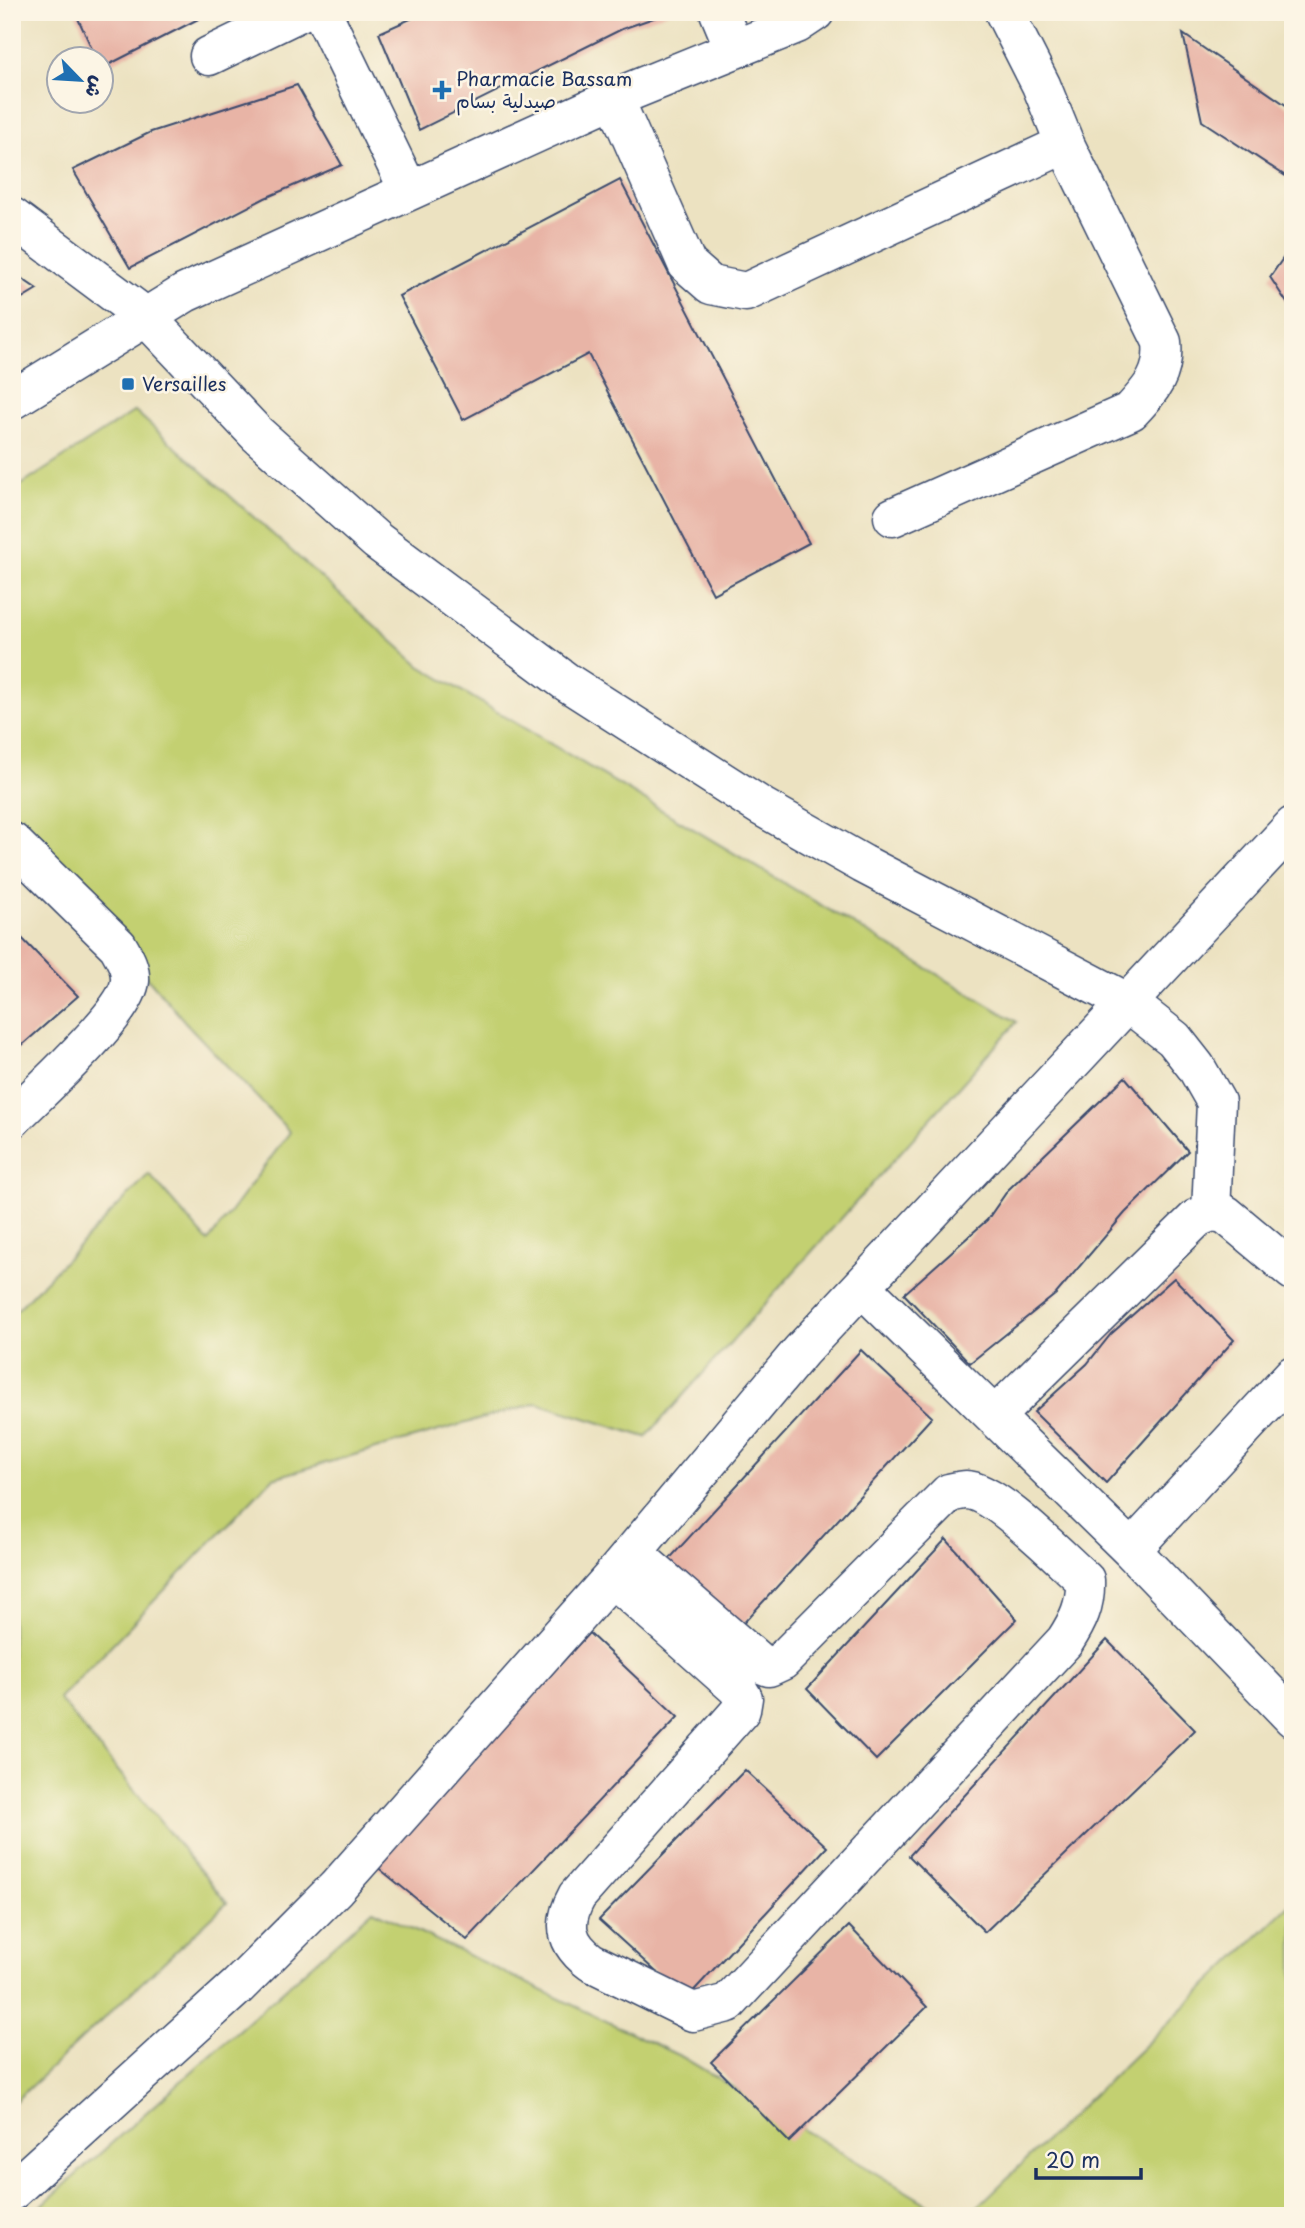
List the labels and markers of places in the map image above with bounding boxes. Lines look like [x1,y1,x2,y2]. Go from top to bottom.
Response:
place label: Pharmacie Bassam صيدلية بسام [456,64,632,116]
marker: Pharmacie Bassam صيدلية بسام [434,82,450,98]
place label: Versailles [142,369,226,397]
marker: Versailles [120,376,136,392]

